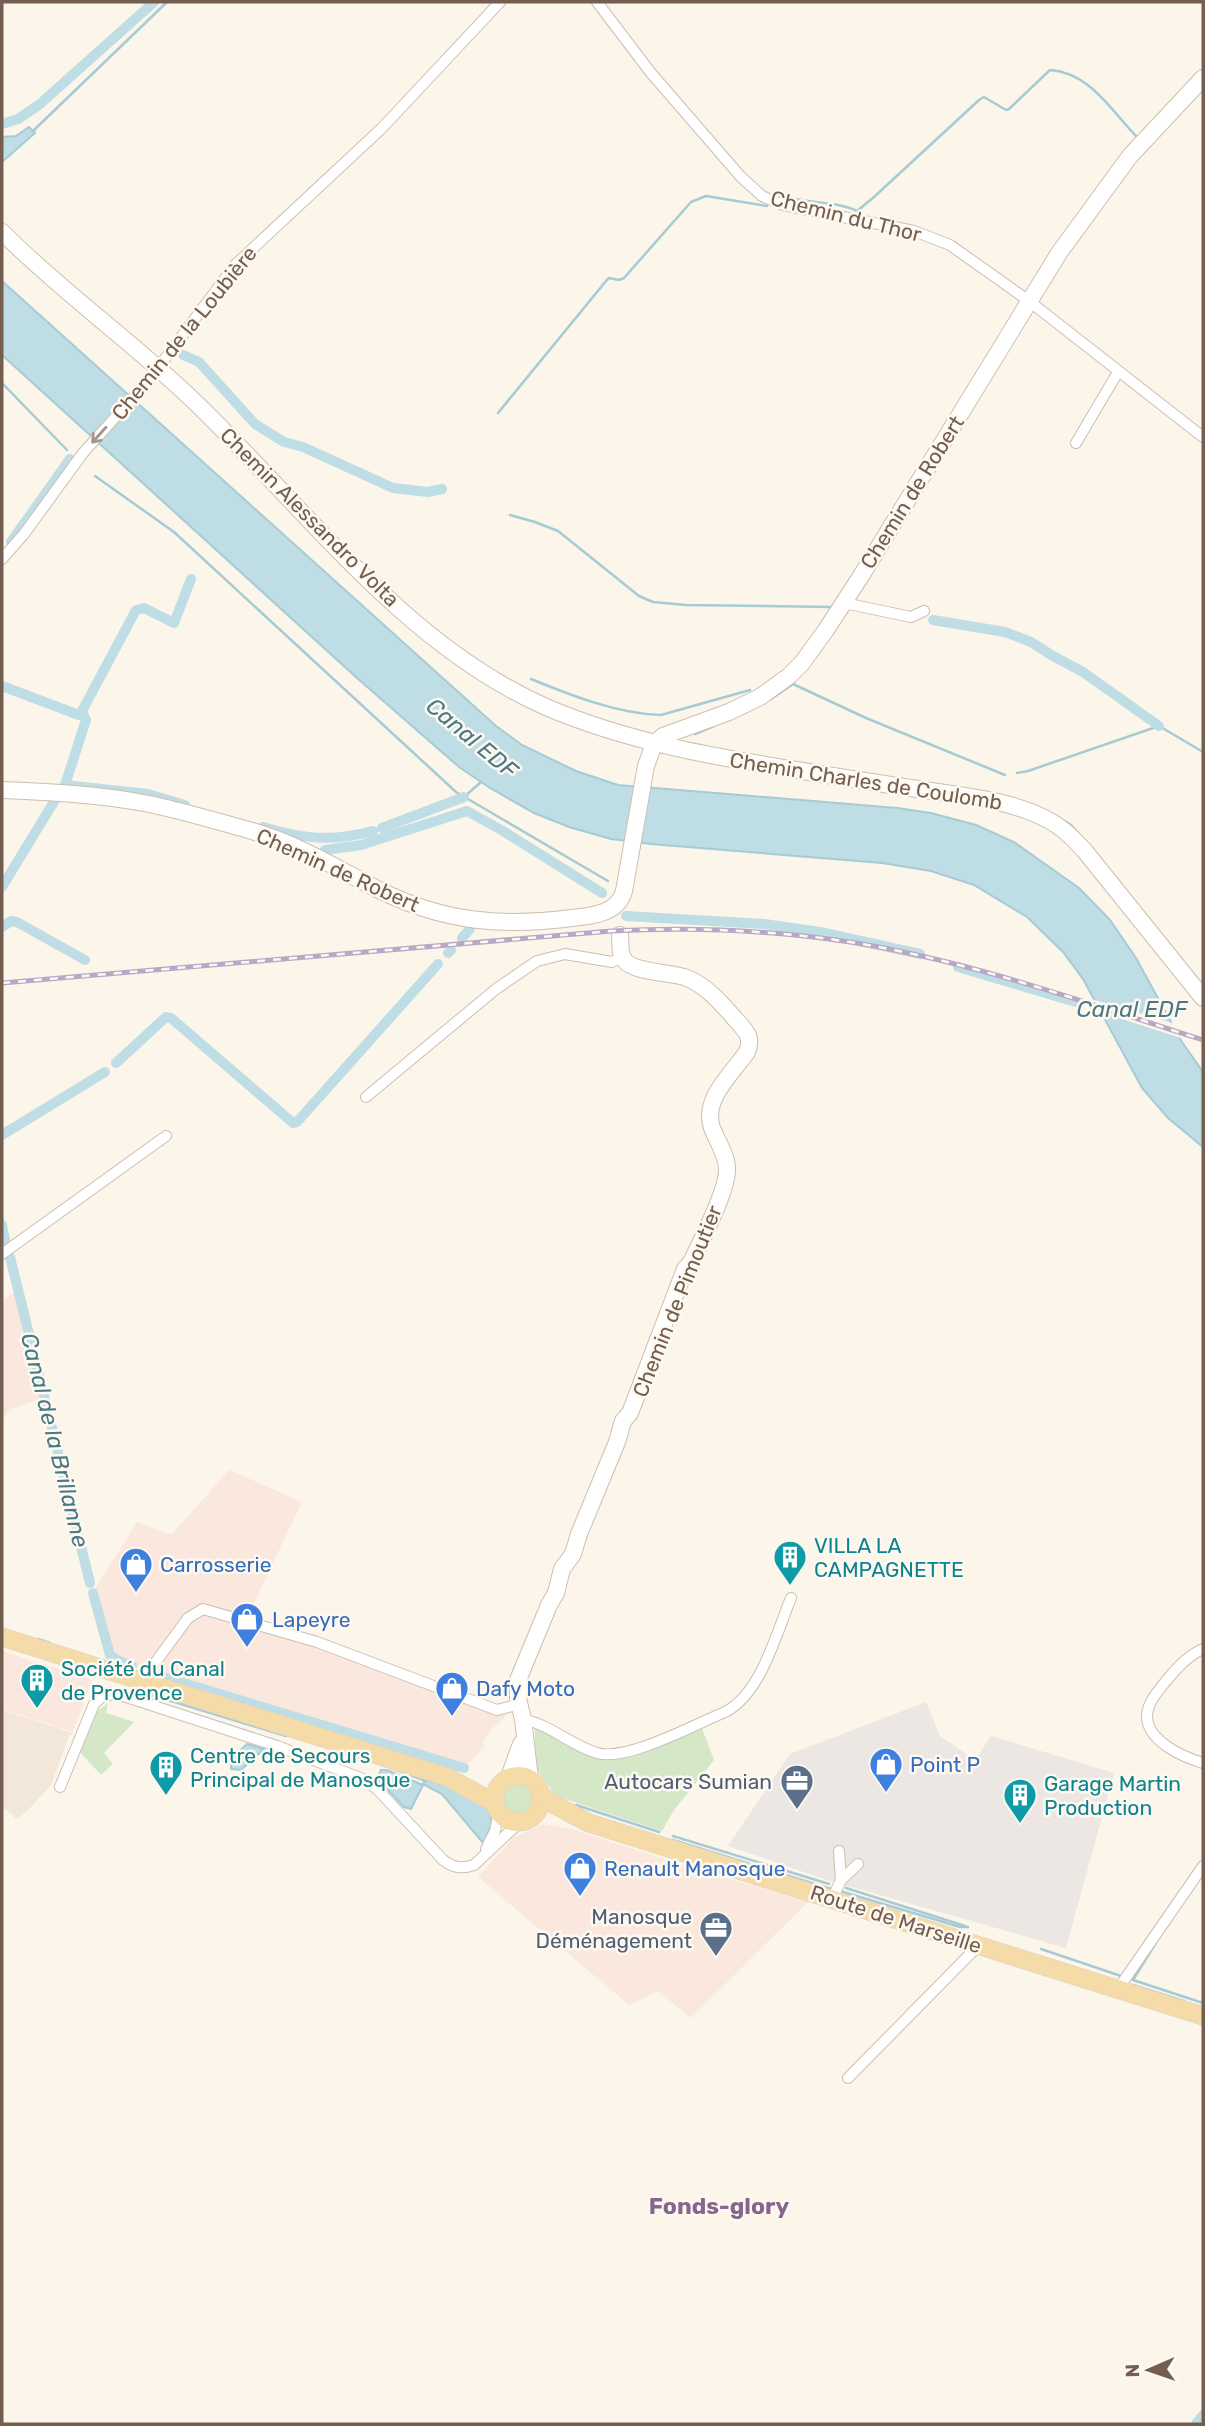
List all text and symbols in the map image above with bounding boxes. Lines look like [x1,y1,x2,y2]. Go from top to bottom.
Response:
street label: Chemin du Thor [768,185,924,247]
street label: Chemin de la Loubière [106,241,262,425]
street label: Chemin de Robert [855,411,969,573]
street label: Chemin Alessandro Volta [215,422,405,612]
one-way arrow [91,426,108,443]
water label: Canal EDF [421,692,525,785]
street label: Chemin Charles de Coulomb [728,747,1004,815]
street label: Chemin de Robert [253,823,423,917]
water label: Canal EDF [1077,995,1189,1023]
street label: Chemin de Pimoutier [627,1201,727,1401]
water label: Canal de la Brillanne [15,1330,95,1550]
place label: VILLA LA CAMPAGNETTE [814,1533,964,1582]
building icon: VILLA LA CAMPAGNETTE [771,1538,809,1587]
shop icon: Carrosserie [117,1545,155,1594]
place label: Carrosserie [160,1552,271,1577]
shop icon: Lapeyre [228,1600,266,1649]
place label: Lapeyre [272,1607,350,1632]
place label: Société du Canal de Provence [61,1656,225,1705]
building icon: Société du Canal de Provence [18,1661,56,1710]
shop icon: Dafy Moto [433,1669,471,1718]
place label: Dafy Moto [476,1676,575,1701]
place label: Centre de Secours Principal de Manosque [190,1743,410,1792]
shop icon: Point P [867,1745,905,1794]
building icon: Centre de Secours Principal de Manosque [147,1748,185,1797]
place label: Point P [910,1752,980,1777]
office icon: Autocars Sumian [778,1762,816,1811]
place label: Autocars Sumian [604,1769,772,1794]
place label: Garage Martin Production [1044,1771,1181,1820]
building icon: Garage Martin Production [1001,1776,1039,1825]
shop icon: Renault Manosque [561,1849,599,1898]
place label: Renault Manosque [604,1856,785,1881]
street label: Route de Marseille [807,1880,985,1958]
place label: Manosque Déménagement [536,1904,692,1953]
office icon: Manosque Déménagement [697,1909,735,1958]
district label: Fonds-glory [649,2192,789,2220]
north arrow [1114,2335,1184,2405]
text: N [1121,2363,1144,2378]

